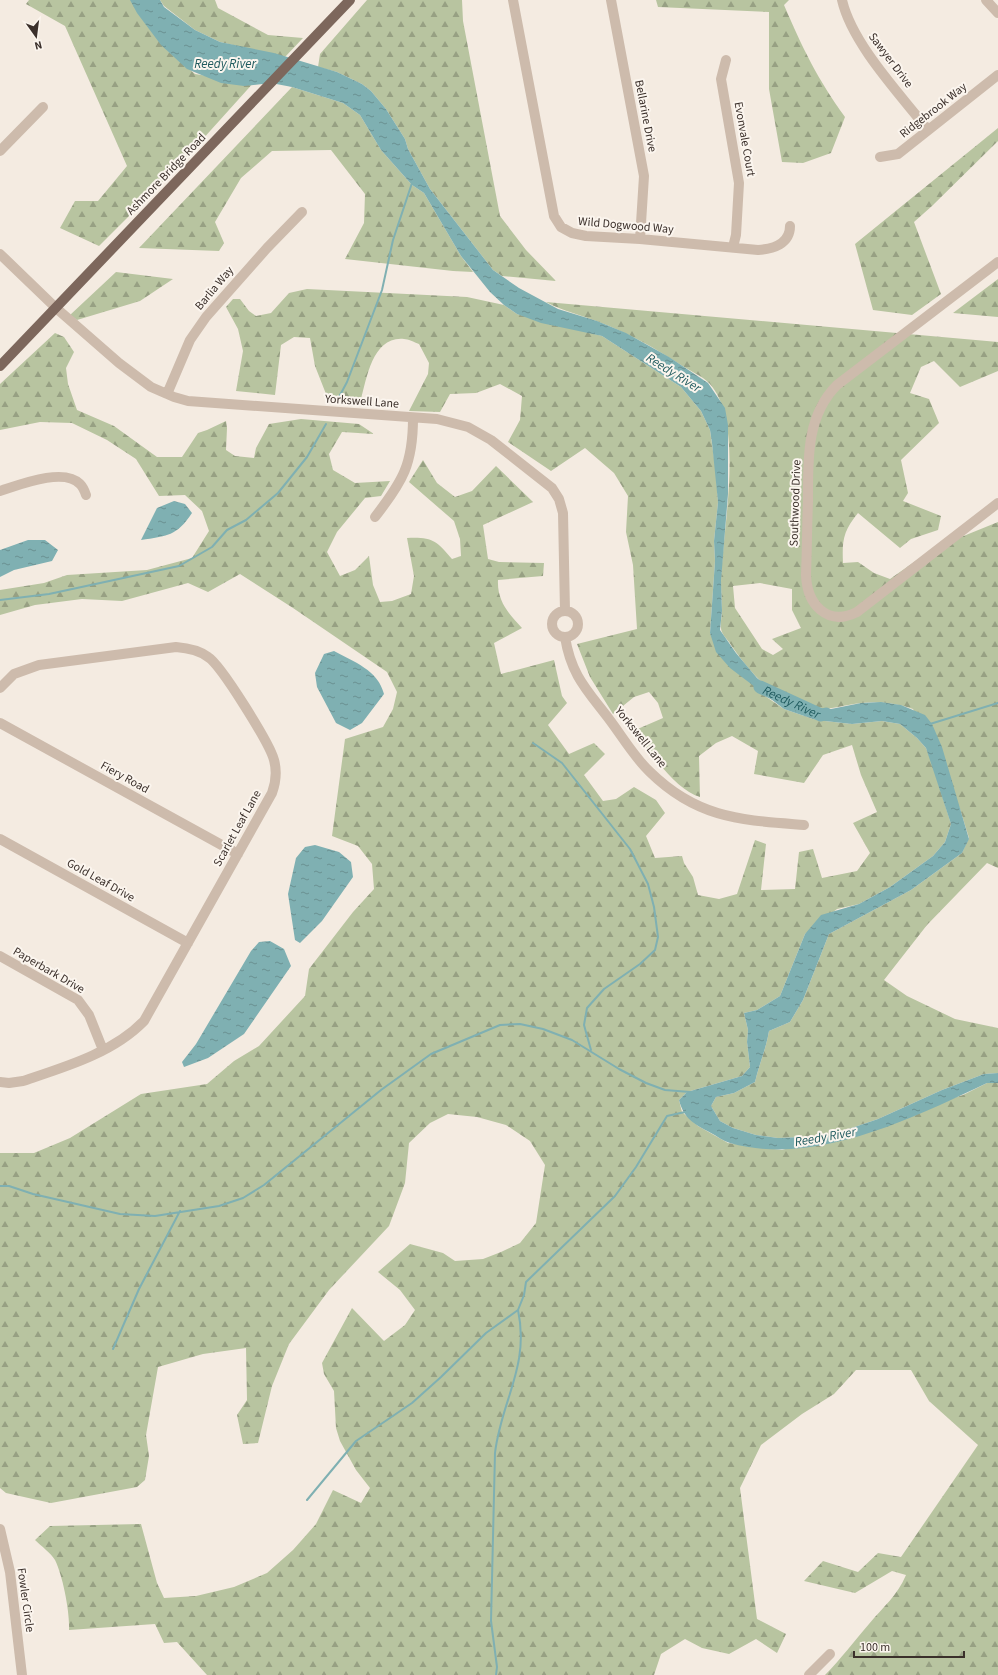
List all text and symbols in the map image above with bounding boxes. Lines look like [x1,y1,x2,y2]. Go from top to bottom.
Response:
north arrow [16,16,56,56]
street label: Sawyer Drive [864,29,917,91]
text: N [33,37,44,53]
water label: Reedy River [194,55,256,73]
street label: Ridgebrook Way [896,78,971,142]
street label: Bellarine Drive [630,79,661,154]
street label: Evonvale Court [730,100,759,178]
street label: Ashmore Bridge Road [123,130,210,219]
street label: Wild Dogwood Way [577,213,675,238]
street label: Barlia Way [191,262,238,314]
water label: Reedy River [643,349,705,397]
street label: Yorkswell Lane [323,390,400,413]
street label: Southwood Drive [785,459,806,547]
water label: Reedy River [760,681,824,724]
street label: Yorkswell Lane [610,702,671,772]
street label: Fiery Road [97,757,152,798]
street label: Scarlet Leaf Lane [209,787,266,870]
street label: Gold Leaf Drive [64,855,138,906]
street label: Paperbark Drive [10,943,88,998]
water label: Reedy River [793,1123,858,1151]
street label: Fowler Circle [13,1567,38,1633]
scale bar [854,1633,964,1659]
text: 100 m [860,1639,890,1656]

